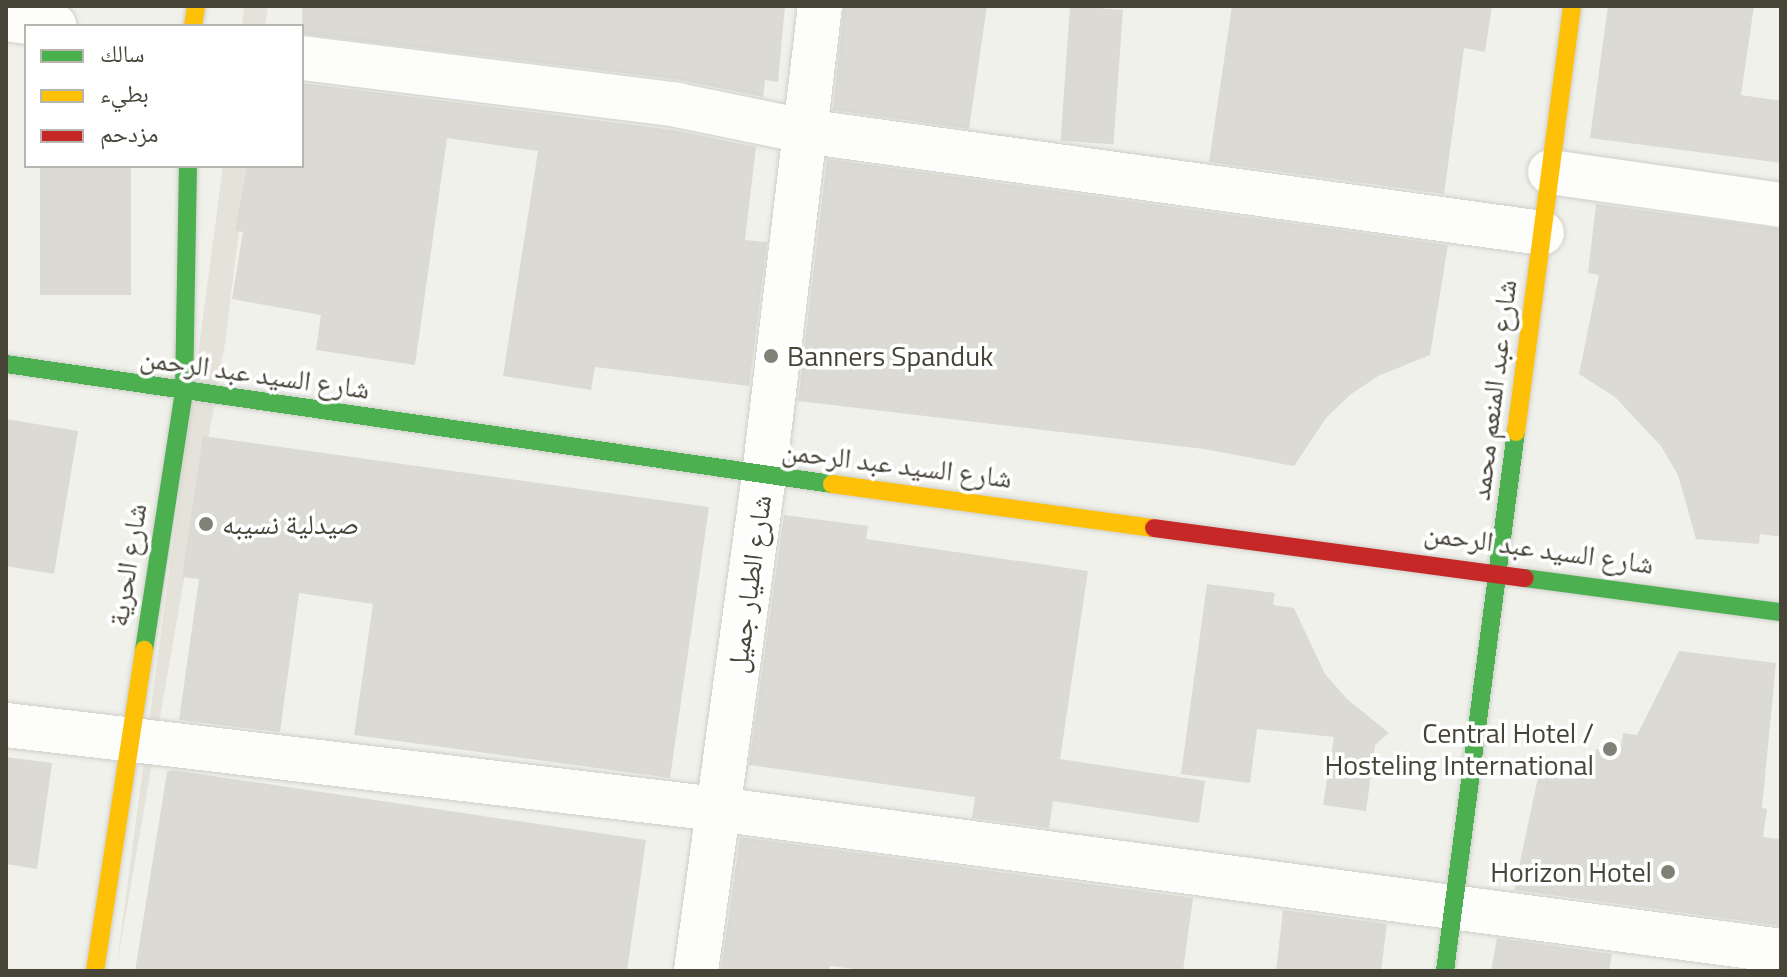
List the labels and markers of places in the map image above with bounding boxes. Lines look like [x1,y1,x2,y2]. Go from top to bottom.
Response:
place label: Banners Spanduk [787,339,993,373]
marker: Banners Spanduk [762,347,780,365]
place label: صيدلية نسيبه [222,507,359,541]
marker: صيدلية نسيبه [197,515,215,533]
place label: Central Hotel / Hosteling International [1324,716,1594,782]
marker: Central Hotel / Hosteling International [1601,740,1619,758]
place label: Horizon Hotel [1490,855,1652,889]
marker: Horizon Hotel [1659,863,1677,881]

